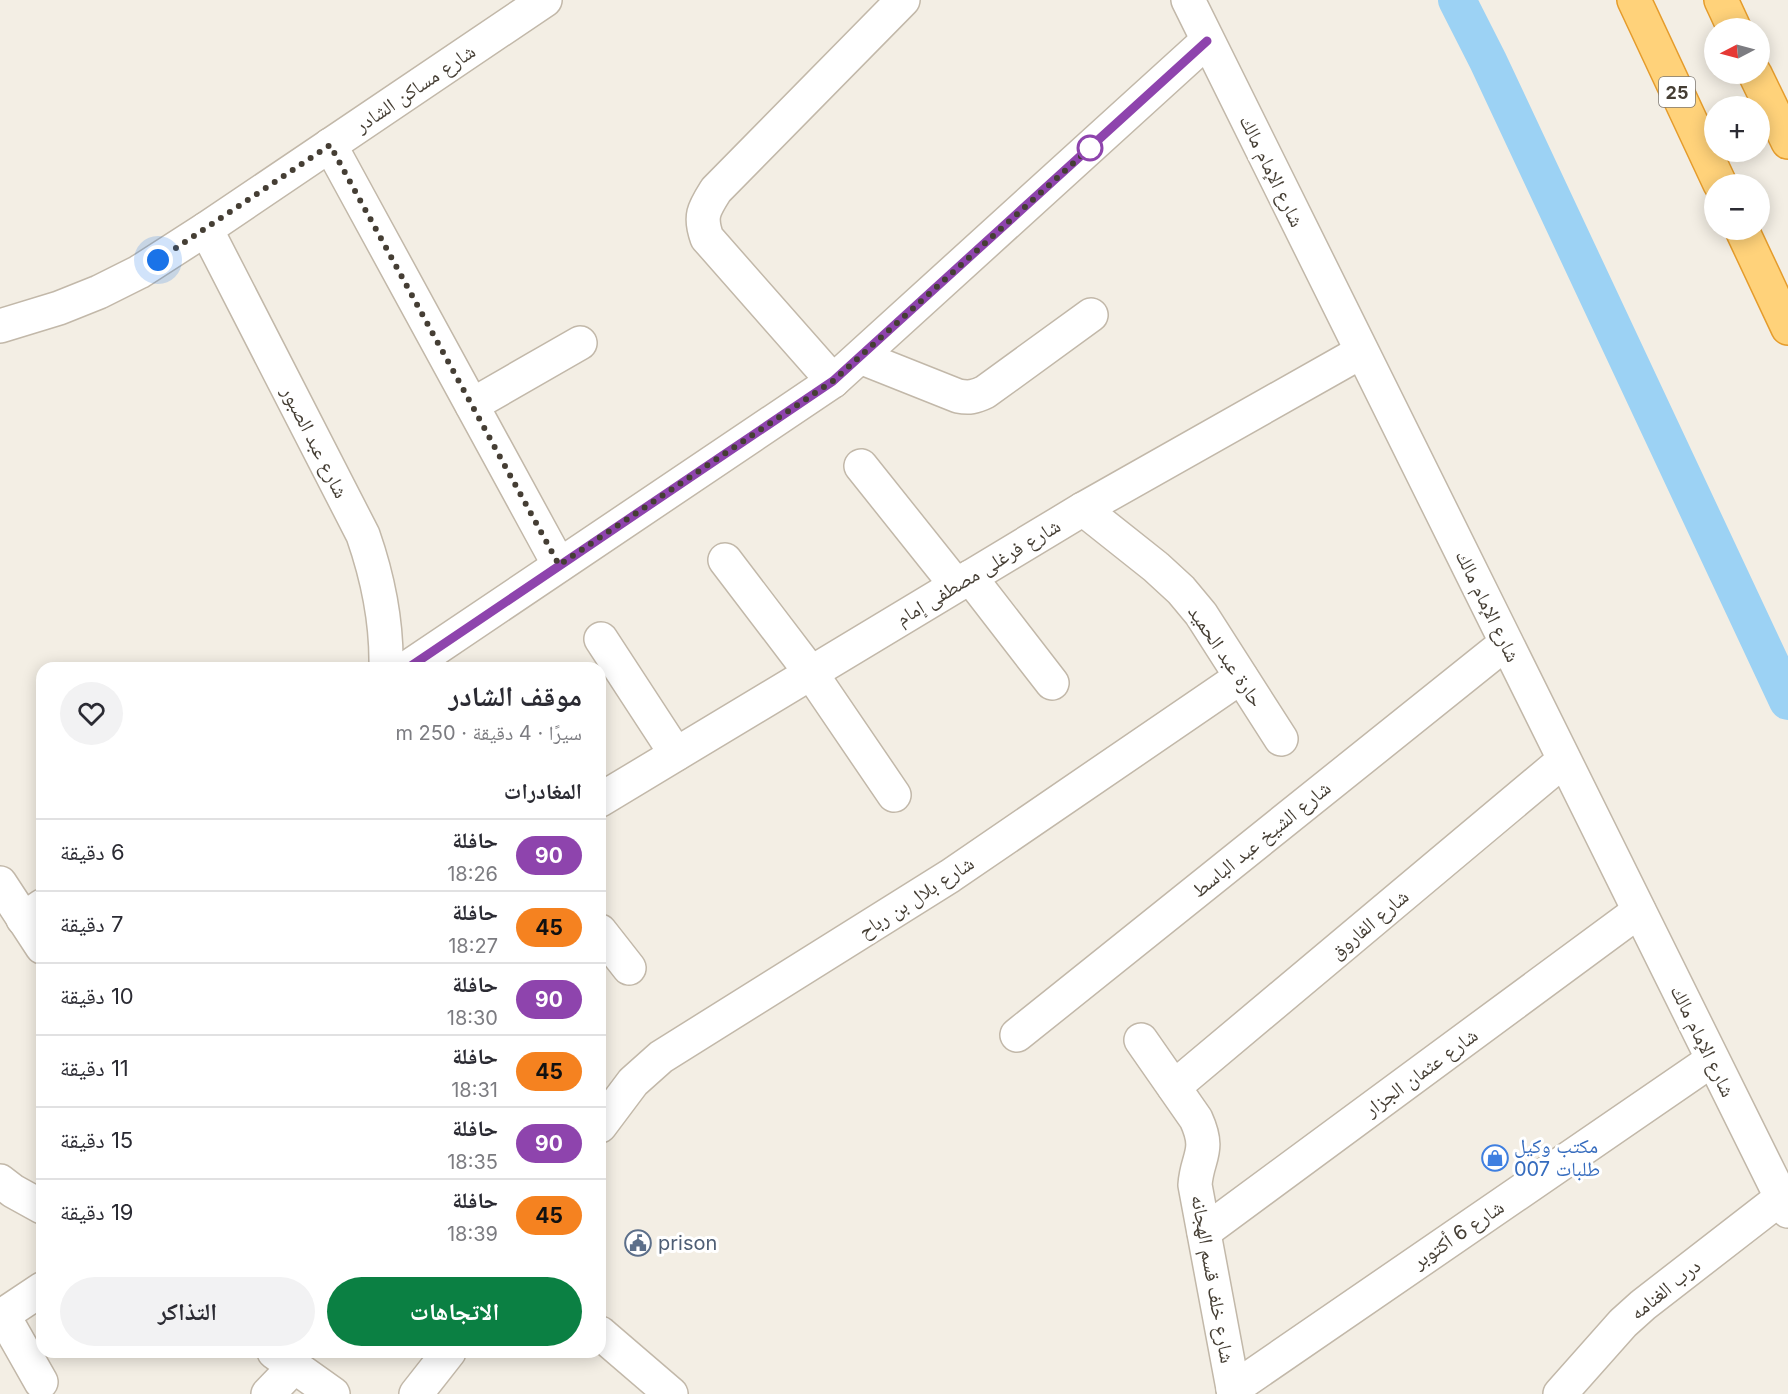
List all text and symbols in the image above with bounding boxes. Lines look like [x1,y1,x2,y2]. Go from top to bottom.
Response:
north arrow [1704,18,1770,84]
map controls [1704,18,1770,240]
street label: شارع مساكن الشادر [349,39,480,138]
road number: 25 [1659,77,1695,107]
button: + [1704,96,1770,162]
street label: شارع الإمام مالك [1233,111,1309,232]
unlabelled marker [1077,135,1103,161]
button: − [1704,174,1770,240]
your location [143,245,173,275]
street label: شارع عبد الصبور [275,381,353,502]
street label: شارع فرغلى مصطفى إمام [891,513,1066,632]
street label: شارع الإمام مالك [1449,546,1525,667]
street label: حارة عبد الحميد [1183,601,1269,712]
text: موقف الشادر [449,679,582,713]
button: heart [60,682,123,745]
text: سيرًا · 4 دقيقة · 250 m [395,721,582,745]
street label: شارع الشيخ عبد الباسط [1187,776,1336,903]
text: المغادرات [504,778,582,804]
text: حافلة [452,827,498,853]
text: 6 دقيقة [60,839,125,865]
text: 90 [535,843,563,868]
street label: شارع بلال بن رباح [854,851,979,944]
text: 18:26 [447,862,498,886]
street label: شارع الفاروق [1325,884,1414,965]
text: حافلة [452,899,498,925]
text: 7 دقيقة [60,911,123,937]
text: 45 [535,915,563,940]
text: 18:27 [448,934,498,958]
text: حافلة [452,971,498,997]
street label: شارع الإمام مالك [1664,981,1740,1102]
text: 10 دقيقة [60,983,134,1009]
text: 90 [535,987,563,1012]
text: 18:30 [447,1006,498,1030]
street label: شارع عثمان الجزار [1359,1023,1483,1123]
text: حافلة [452,1043,498,1069]
text: 11 دقيقة [60,1055,129,1081]
text: 45 [535,1059,563,1084]
text: 18:31 [451,1078,498,1102]
text: حافلة [452,1115,498,1141]
text: 15 دقيقة [60,1127,133,1153]
text: 90 [535,1131,563,1156]
place label: مكتب وكيل طلبات 007 [1514,1134,1600,1181]
shop icon: مكتب وكيل طلبات 007 [1480,1143,1510,1173]
text: 18:35 [447,1150,498,1174]
text: حافلة [452,1187,498,1213]
street label: شارع خلف قسم الهجانه [1184,1193,1240,1365]
street label: شارع 6 أكتوبر [1407,1195,1509,1275]
text: 19 دقيقة [60,1199,134,1225]
text: 45 [535,1203,563,1228]
text: 18:39 [447,1222,498,1246]
public building icon: prison [623,1228,653,1258]
place label: prison [658,1231,717,1255]
street label: درب الغنامه [1625,1253,1705,1325]
button: التذاكر [60,1277,315,1346]
button: الاتجاهات [327,1277,582,1346]

